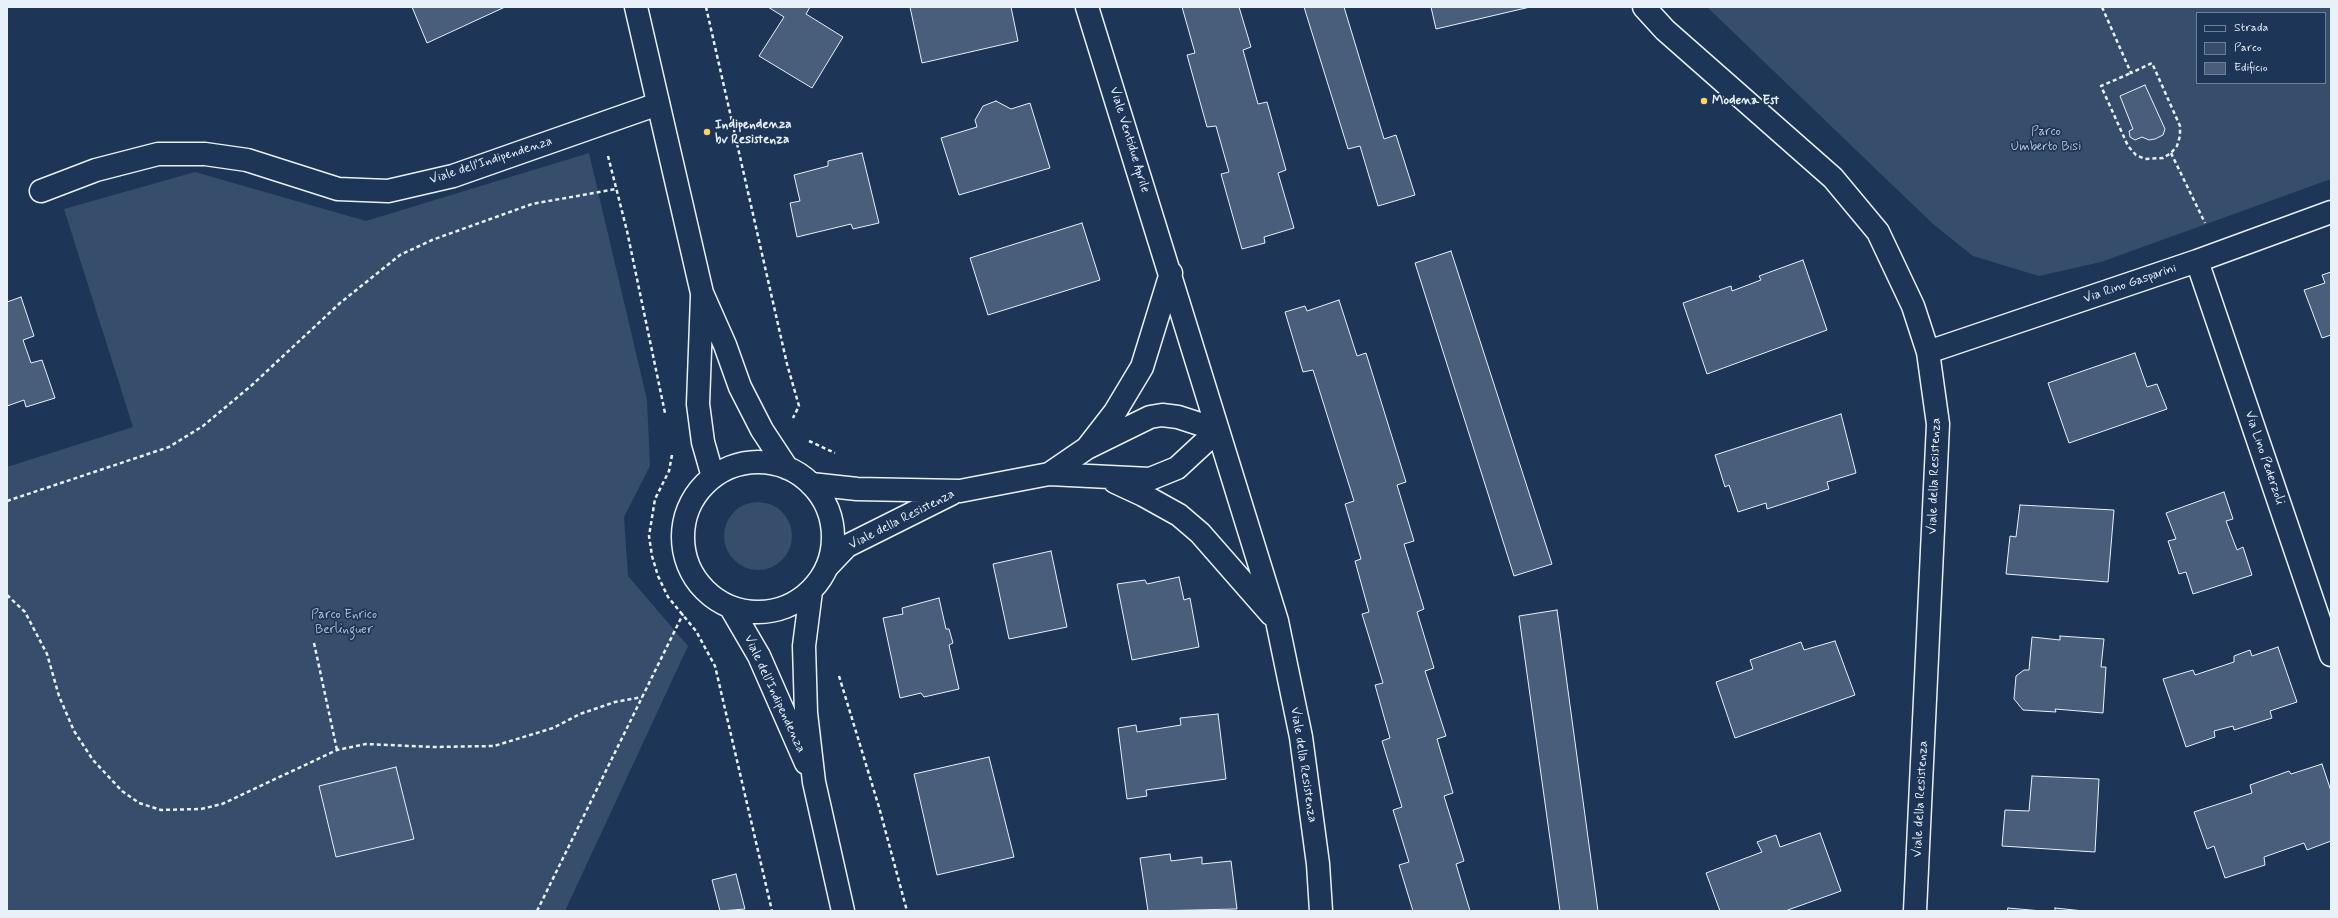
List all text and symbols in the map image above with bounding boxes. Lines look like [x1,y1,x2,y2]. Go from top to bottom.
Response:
legend [2196,12,2326,84]
text: Strada [2234,20,2268,36]
text: Parco [2234,40,2262,56]
text: Edificio [2234,60,2268,76]
street label: Viale Ventidue Aprile [1105,85,1153,195]
place label: Modena Est [1712,93,1779,109]
marker: Modena Est [1699,96,1709,106]
place label: Indipendenza bv Resistenza [715,117,792,148]
park label: Parco Umberto Bisi [2011,124,2081,155]
marker: Indipendenza bv Resistenza [702,127,712,137]
street label: Viale dell'Indipendenza [428,134,554,188]
street label: Via Rino Gasparini [2081,261,2179,307]
street label: Via Lino Pederzoli [2241,409,2287,507]
street label: Viale della Resistenza [1925,417,1945,535]
street label: Viale della Resistenza [846,487,958,553]
park label: Parco Enrico Berlinguer [311,607,377,638]
street label: Viale dell'Indipendenza [740,633,808,755]
street label: Viale della Resistenza [1286,706,1320,824]
street label: Viale della Resistenza [1910,740,1932,858]

